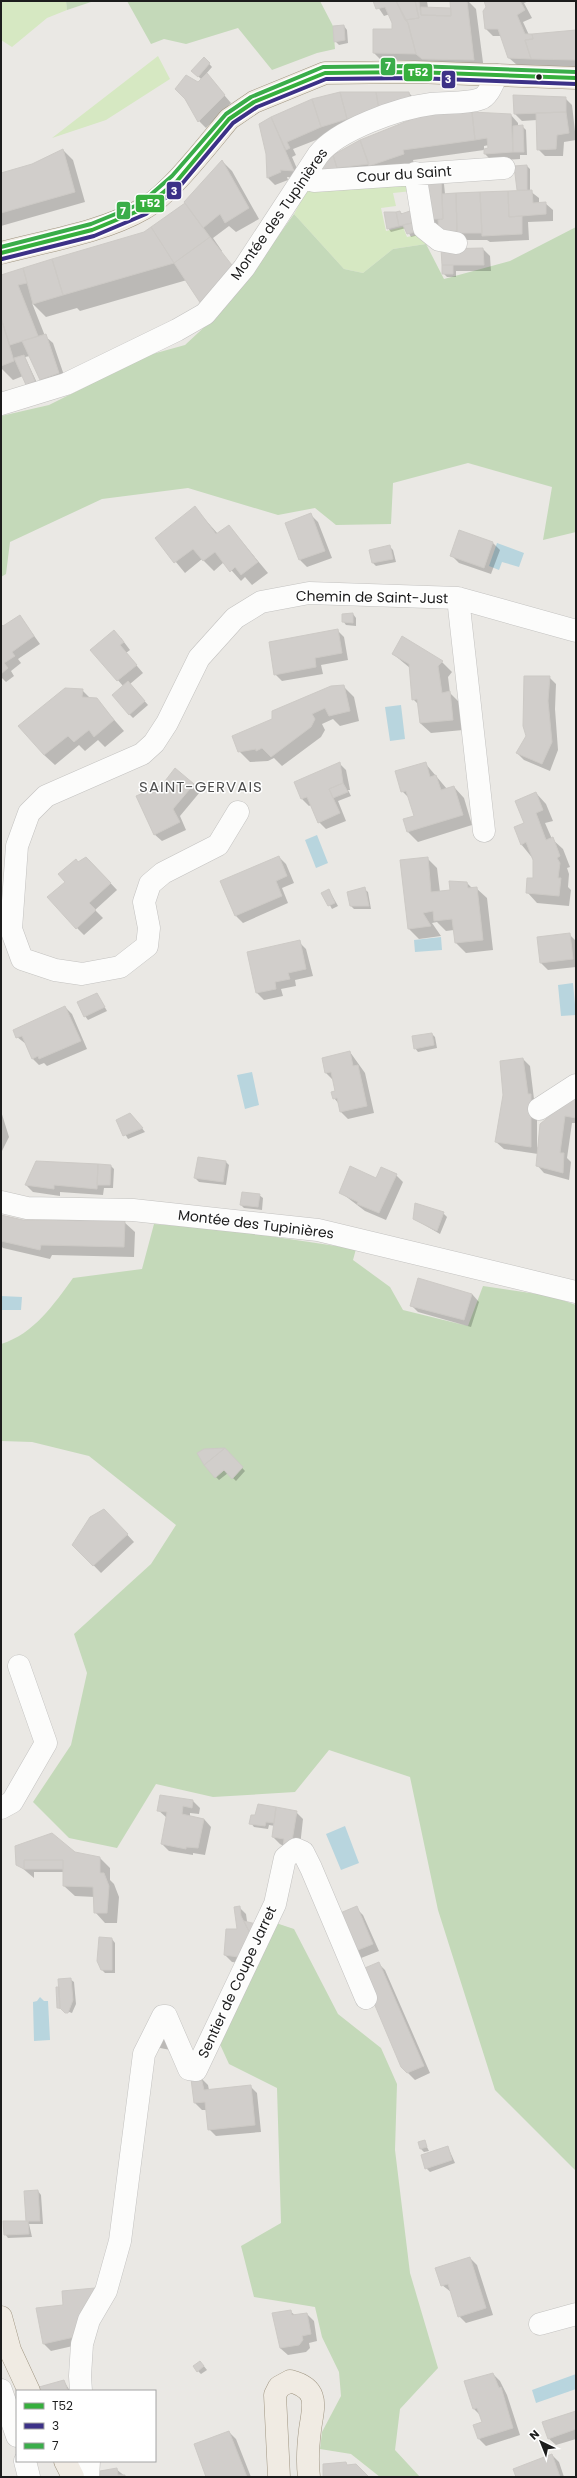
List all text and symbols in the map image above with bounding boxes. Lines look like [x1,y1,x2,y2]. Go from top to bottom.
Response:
line badge: 7 [380,57,396,76]
text: 7 [385,58,391,74]
line badge: T52 [403,63,433,82]
text: T52 [408,64,428,80]
line badge: 3 [441,70,456,89]
text: 3 [445,71,452,87]
unlabelled marker [534,72,544,82]
street label: Montée des Tupinières [226,144,332,284]
street label: Cour du Saint [356,161,452,187]
line badge: 3 [166,181,182,200]
text: 3 [171,183,178,199]
line badge: T52 [135,194,165,213]
text: T52 [140,195,160,211]
line badge: 7 [116,201,131,220]
text: 7 [120,203,126,219]
street label: Chemin de Saint-Just [296,586,448,608]
district label: SAINT-GERVAIS [139,776,263,797]
street label: Montée des Tupinières [177,1205,335,1243]
street label: Sentier de Coupe Jarret [193,1903,281,2061]
legend [16,2390,156,2462]
text: T52 [52,2397,73,2414]
text: 3 [52,2417,59,2434]
north arrow [521,2422,561,2462]
text: N [526,2426,543,2443]
text: 7 [52,2437,59,2454]

